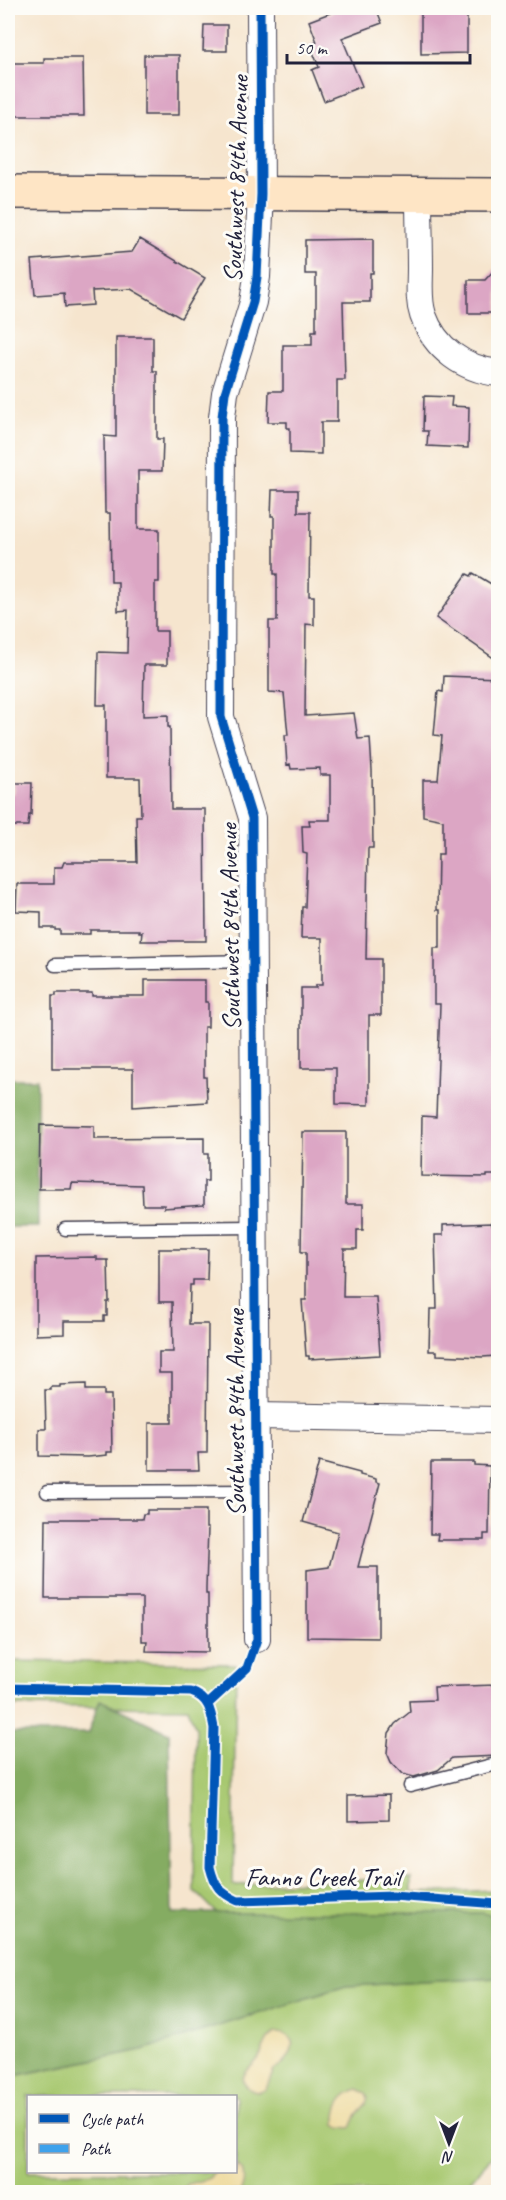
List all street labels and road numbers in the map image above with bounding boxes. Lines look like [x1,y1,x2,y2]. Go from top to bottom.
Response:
street label: Southwest 84th Avenue [216,73,256,283]
street label: Southwest 84th Avenue [212,822,248,1031]
street label: Southwest 84th Avenue [219,1308,252,1517]
street label: Fanno Creek Trail [246,1861,405,1894]

